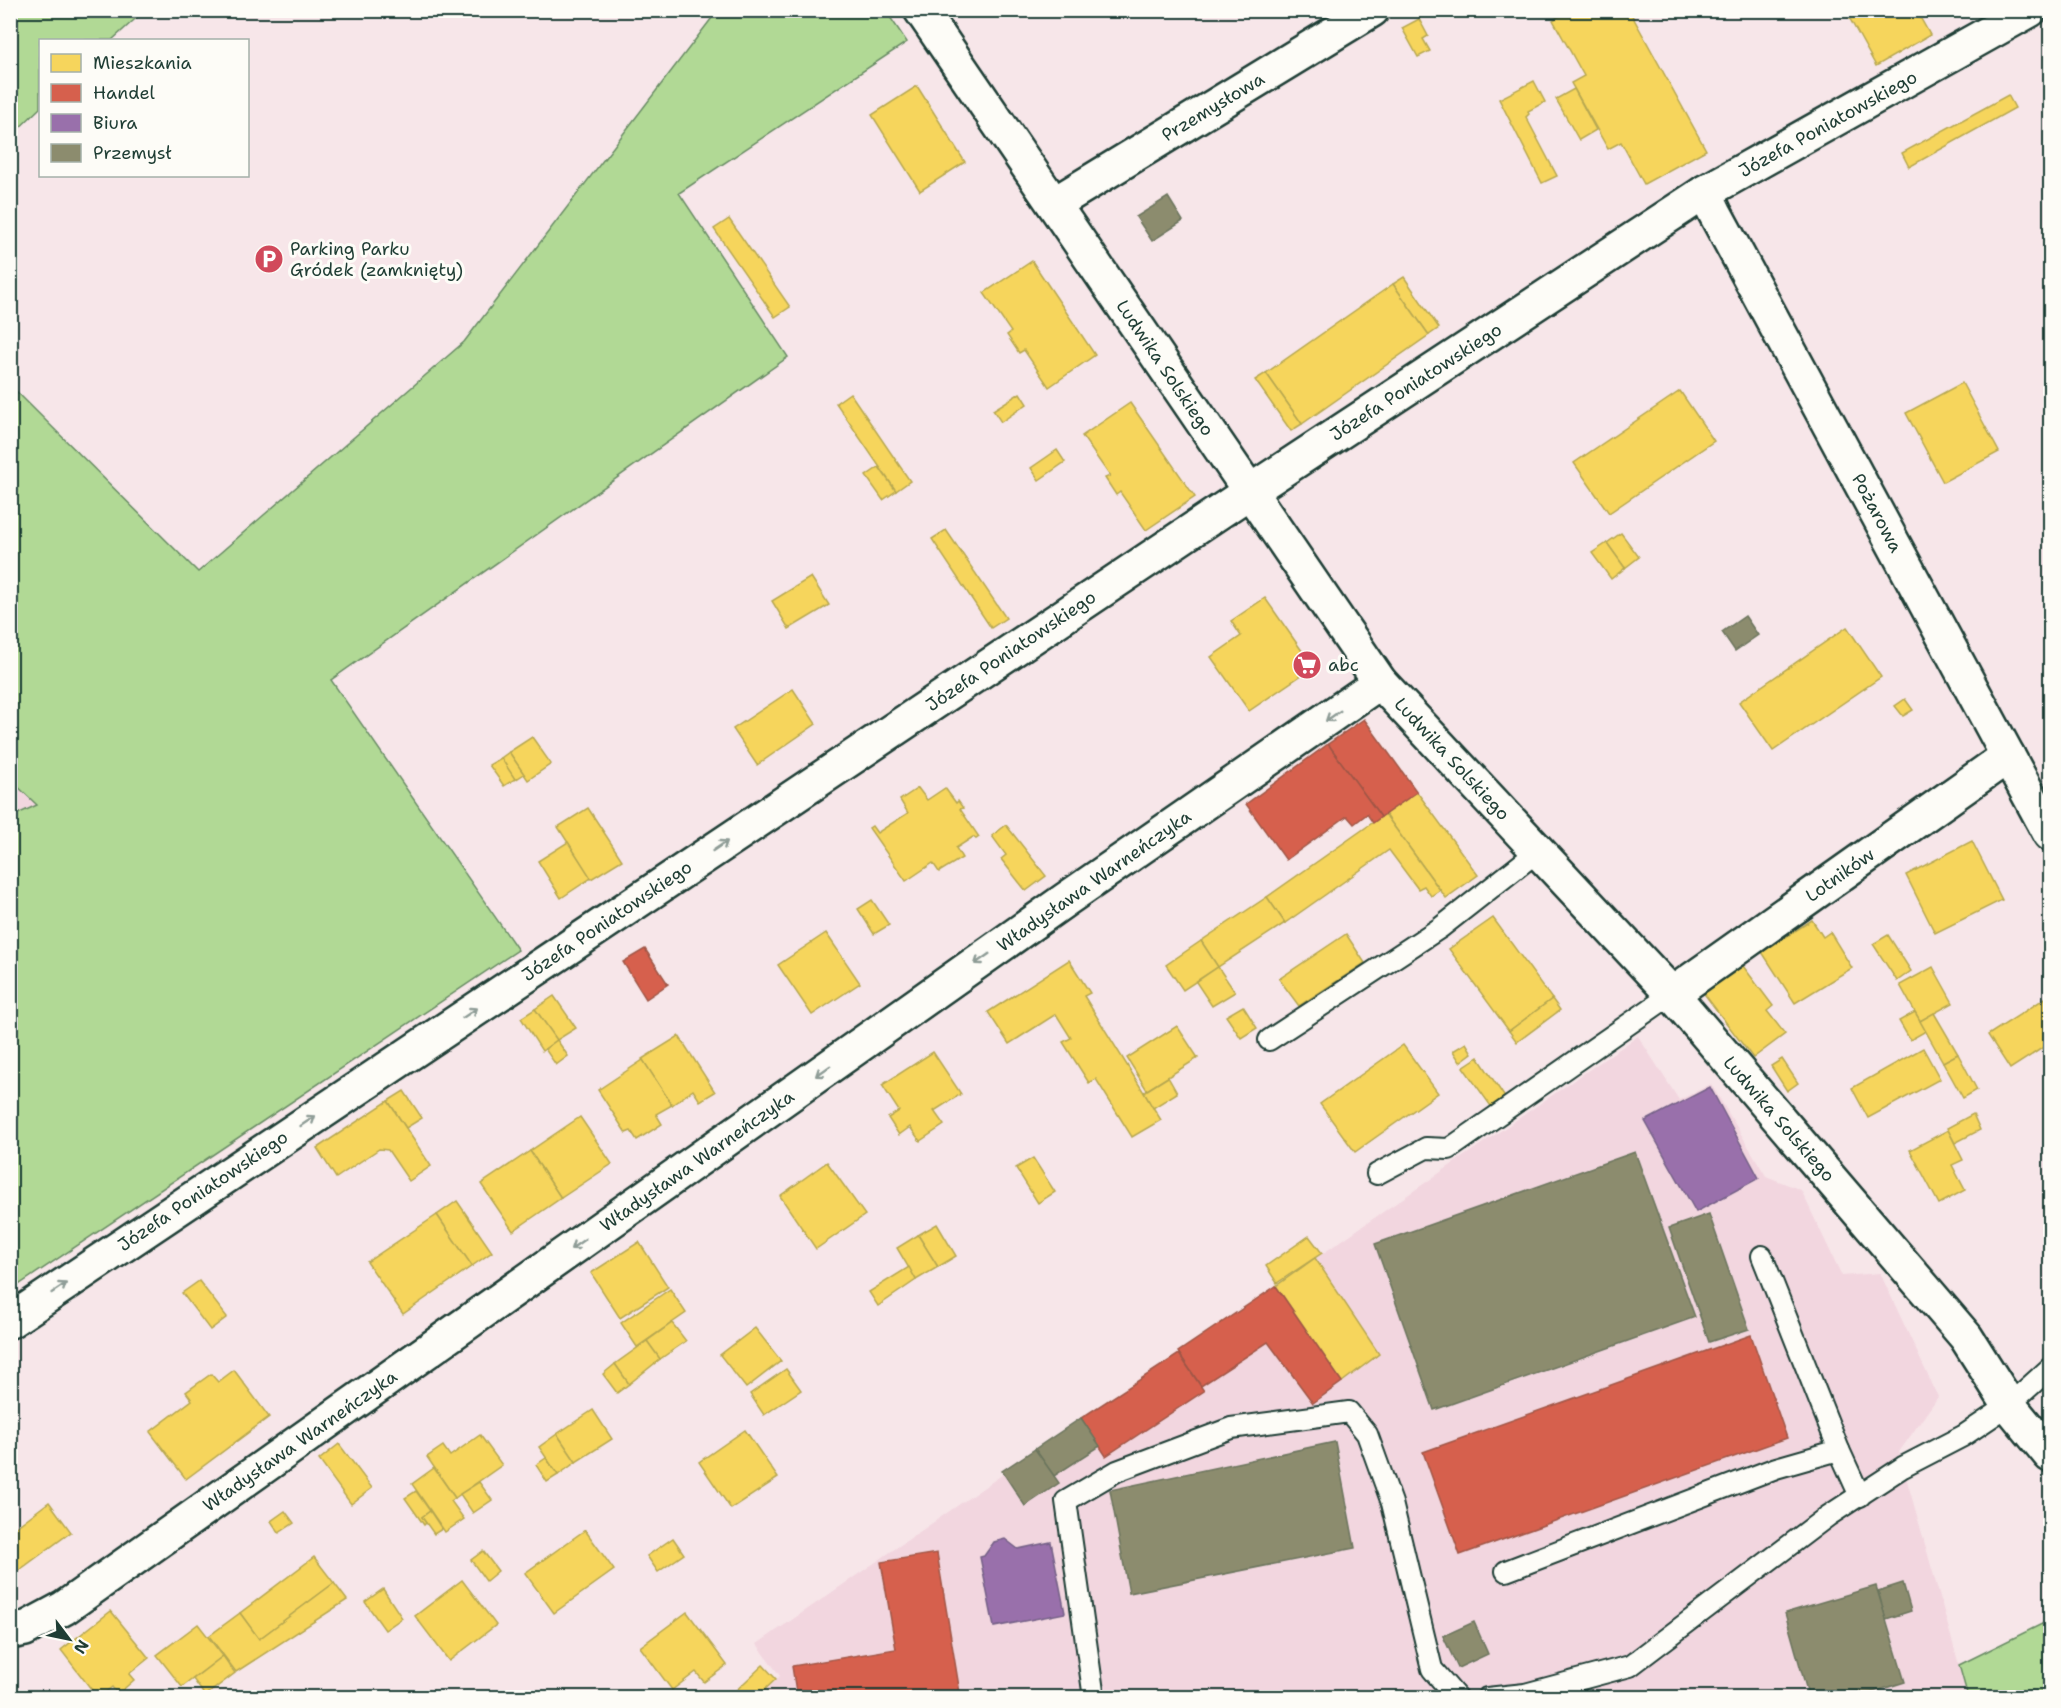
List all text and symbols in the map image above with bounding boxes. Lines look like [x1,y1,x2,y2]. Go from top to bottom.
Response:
legend [39,39,249,177]
text: Mieszkania [93,51,192,75]
street label: Józefa Poniatowskiego [1735,65,1921,183]
street label: Przemysłowa [1157,67,1269,147]
text: Handel [93,81,155,105]
text: Biura [93,111,137,135]
text: Przemysł [93,141,172,165]
place label: Parking Parku Gródek (zamknięty) [290,237,463,282]
parking icon: Parking Parku Gródek (zamknięty) [253,243,285,275]
street label: Ludwika Solskiego [1111,295,1219,441]
street label: Józefa Poniatowskiego [1326,317,1506,447]
street label: Pożarowa [1846,469,1908,557]
street label: Józefa Poniatowskiego [921,585,1101,717]
supermarket icon: abc [1291,649,1323,681]
place label: abc [1328,653,1359,677]
street label: Ludwika Solskiego [1389,693,1515,825]
one-way arrow [1325,710,1341,722]
street label: Władysława Warneńczyka [992,805,1196,957]
one-way arrow [711,840,727,852]
street label: Lotników [1801,842,1880,908]
street label: Józefa Poniatowskiego [517,855,697,987]
one-way arrow [975,953,991,965]
one-way arrow [462,1006,479,1019]
street label: Ludwika Solskiego [1718,1051,1840,1187]
one-way arrow [816,1065,832,1077]
street label: Władysława Warneńczyka [595,1085,799,1237]
one-way arrow [300,1115,316,1127]
street label: Józefa Poniatowskiego [113,1125,293,1257]
one-way arrow [571,1238,587,1251]
one-way arrow [50,1282,67,1294]
street label: Władysława Warneńczyka [198,1365,402,1517]
north arrow [39,1609,99,1669]
text: N [69,1636,94,1658]

